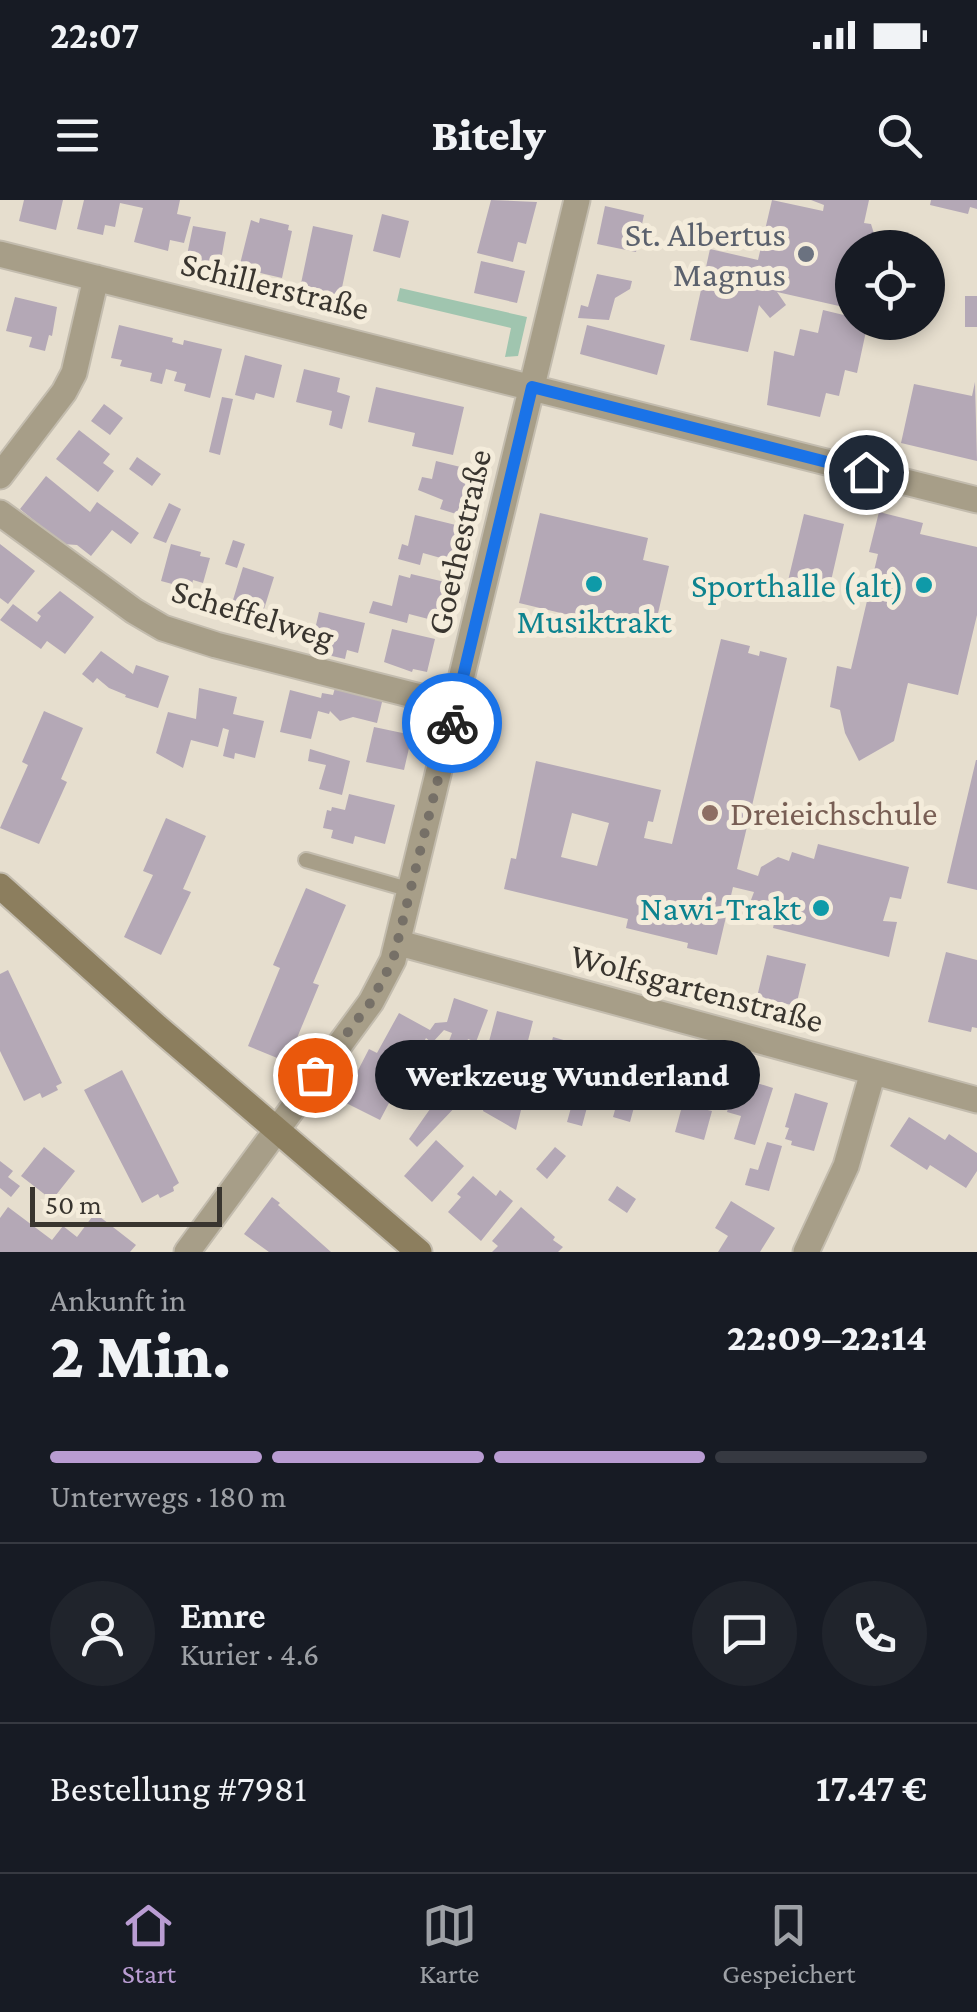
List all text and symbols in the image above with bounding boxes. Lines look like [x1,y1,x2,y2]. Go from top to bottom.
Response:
text: 22:07 [50,14,139,56]
icon: menu [50,108,105,163]
icon: search [872,108,927,163]
text: Bitely [431,110,546,160]
place label: St. Albertus Magnus [625,215,786,294]
map controls [835,230,945,340]
button: locate [835,230,945,340]
marker: St. Albertus Magnus [795,243,817,265]
street label: Schillerstraße [177,244,373,328]
pin [824,430,909,515]
icon: home [839,445,894,500]
street label: Goethestraße [419,446,499,638]
place label: Sporthalle (alt) [691,566,904,605]
street label: Scheffelweg [167,571,339,657]
marker: Musiktrakt [583,573,605,595]
marker: Sporthalle (alt) [913,574,935,596]
place label: Musiktrakt [516,602,672,641]
courier [402,673,502,773]
icon: bike [425,696,480,751]
place label: Dreieichschule [730,794,937,833]
marker: Dreieichschule [699,802,721,824]
place label: Nawi-Trakt [640,889,801,928]
marker: Nawi-Trakt [810,897,832,919]
street label: Wolfsgartenstraße [566,935,828,1041]
pin [273,1033,358,1118]
callout: Werkzeug Wunderland [375,1040,760,1110]
icon: bag [288,1048,343,1103]
text: Werkzeug Wunderland [406,1057,729,1093]
scale bar [30,1182,222,1226]
text: 50 m [45,1189,102,1220]
text: Ankunft in [50,1282,186,1318]
text: 22:09–22:14 [727,1316,927,1358]
text: 2 Min. [50,1319,231,1391]
text: Unterwegs · 180 m [50,1478,286,1514]
button: person [50,1581,155,1686]
button: chat [692,1581,797,1686]
button: phone [822,1581,927,1686]
text: Emre [180,1594,266,1636]
text: Kurier · 4.6 [180,1636,319,1672]
text: Bestellung #7981 [50,1767,307,1809]
text: 17.47 € [816,1767,927,1809]
tab: Start [121,1898,176,1989]
tab: Karte [419,1898,479,1989]
tab: Gespeichert [722,1898,856,1989]

